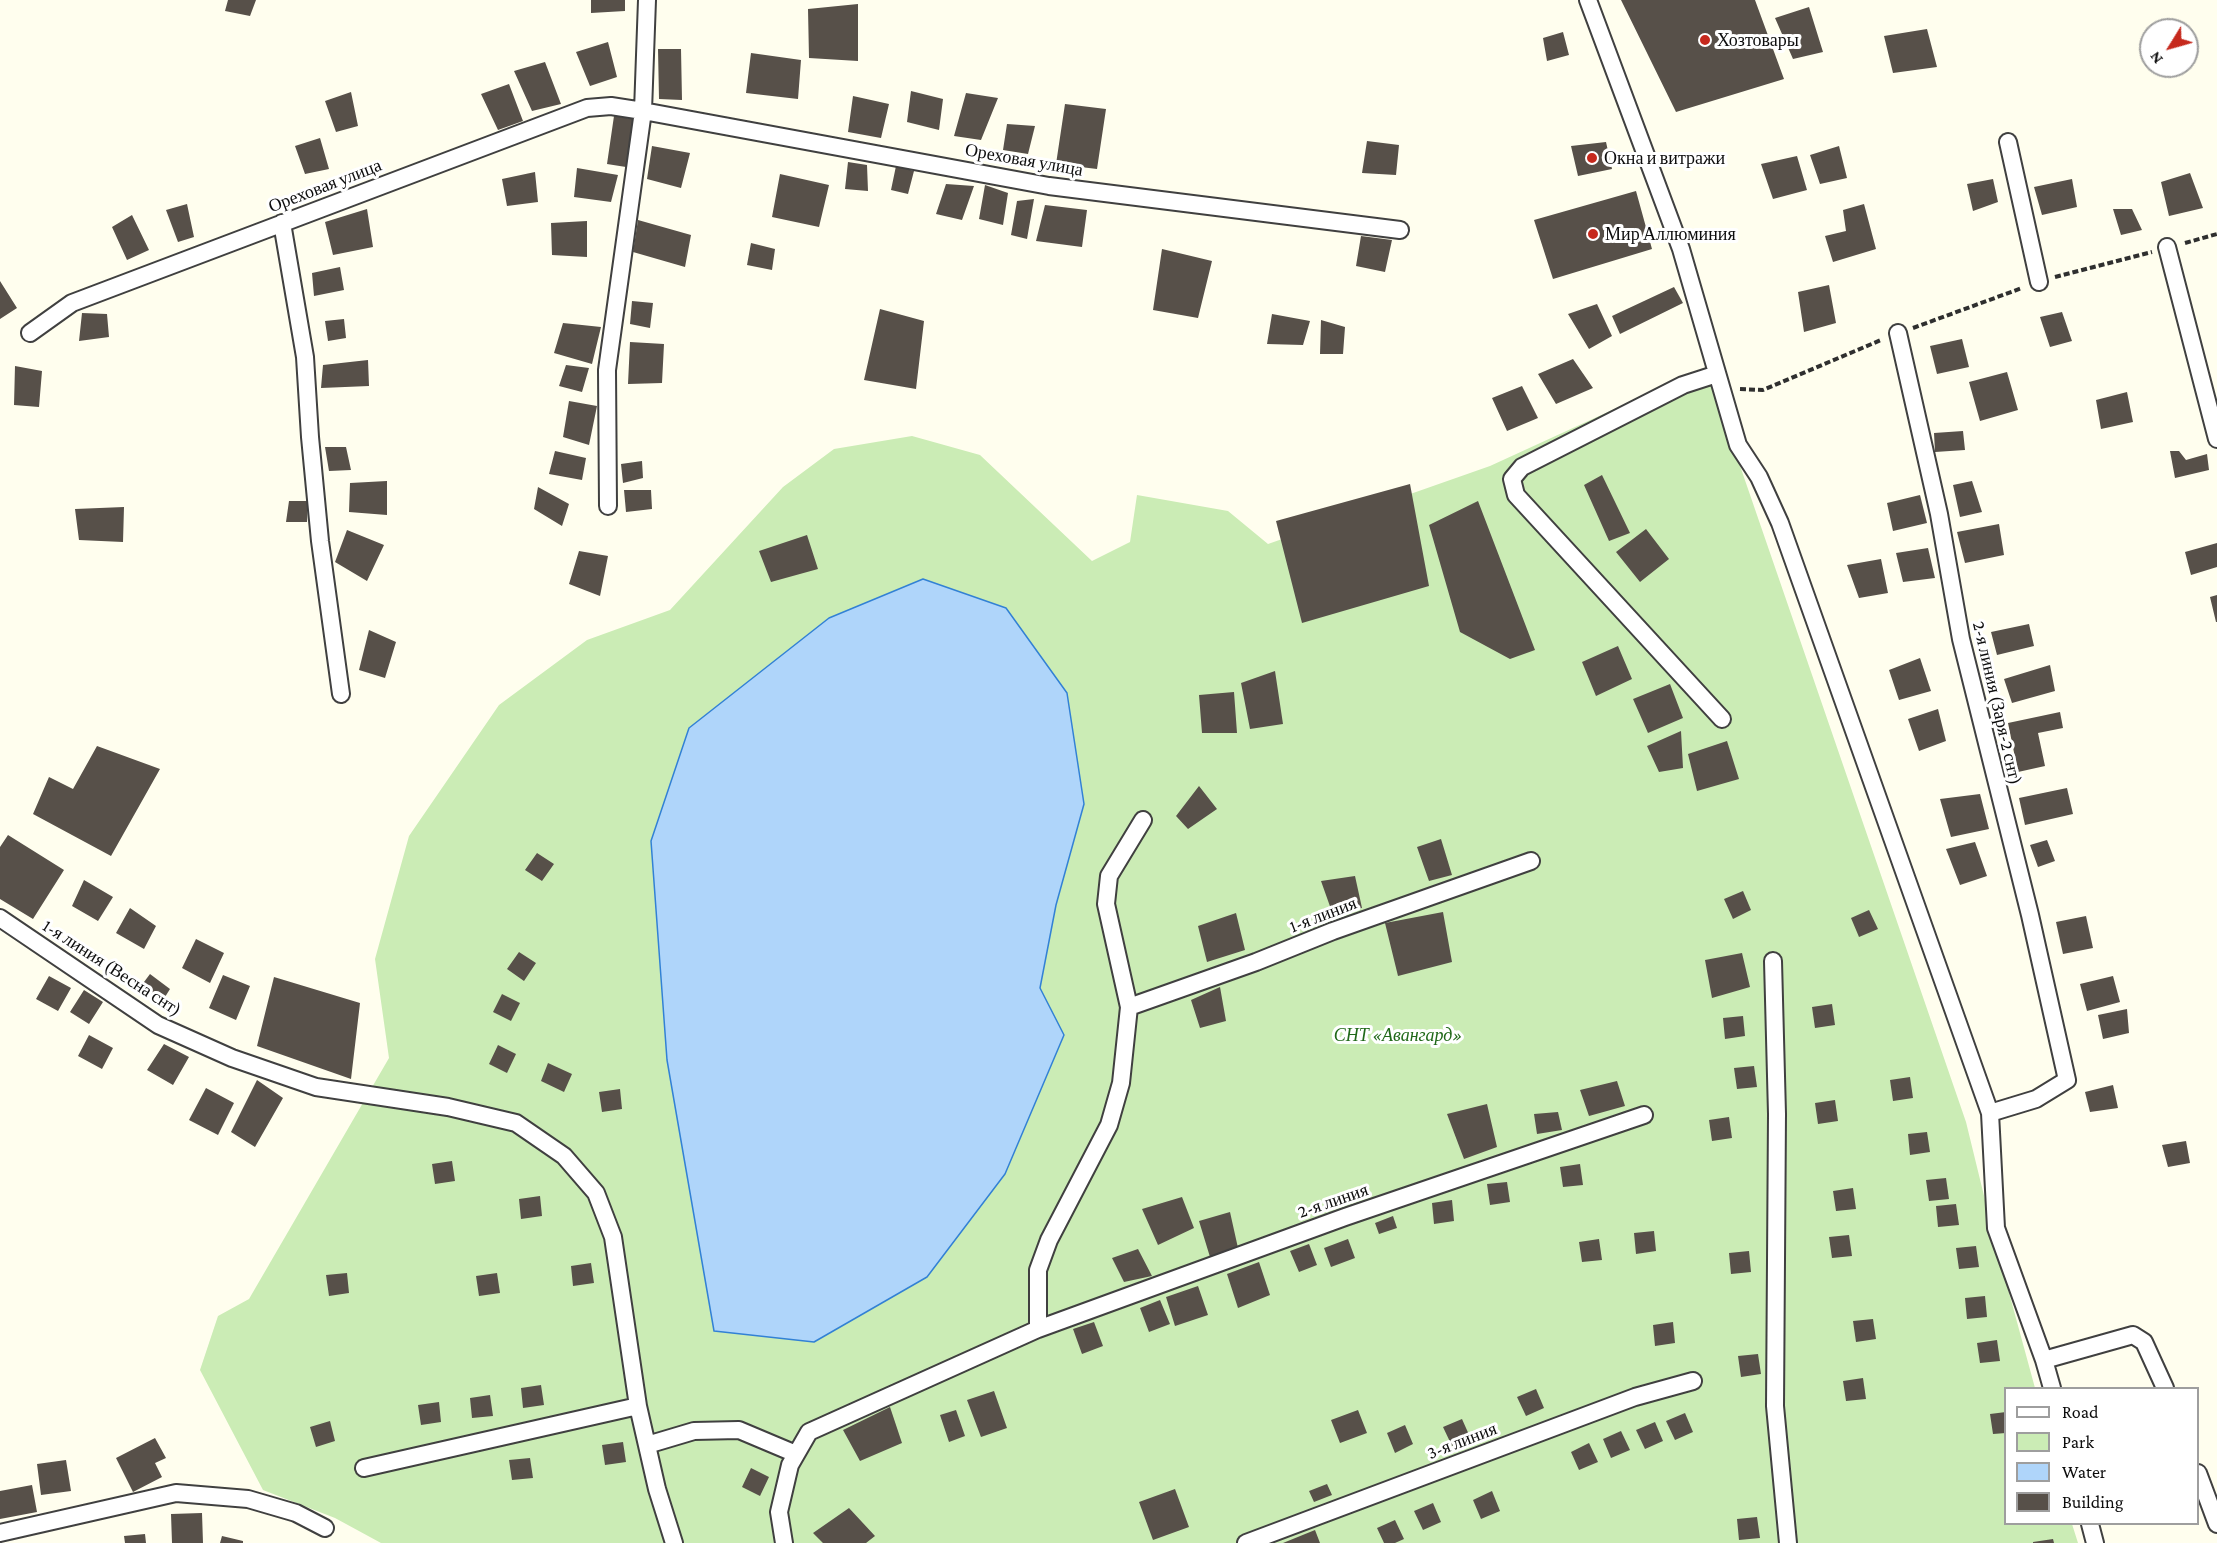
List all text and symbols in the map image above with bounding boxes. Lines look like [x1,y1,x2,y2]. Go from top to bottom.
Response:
north arrow [2139,18,2199,78]
place label: Хозтовары [1717,29,1799,51]
marker: Хозтовары [1698,33,1712,47]
text: N [2146,48,2166,67]
street label: Ореховая улица [963,139,1085,181]
place label: Окна и витражи [1604,147,1725,169]
marker: Окна и витражи [1585,151,1599,165]
street label: Ореховая улица [265,155,385,217]
place label: Мир Аллюминия [1605,223,1736,245]
marker: Мир Аллюминия [1586,227,1600,241]
street label: 2-я линия (Заря-2 снт) [1968,619,2026,787]
street label: 1-я линия [1286,892,1360,938]
street label: 1-я линия (Весна снт) [38,915,186,1021]
park label: СНТ «Авангард» [1334,1024,1462,1046]
street label: 2-я линия [1295,1179,1371,1223]
legend [2004,1387,2199,1525]
text: Road [2062,1402,2099,1422]
street label: 3-я линия [1424,1418,1500,1464]
text: Park [2062,1432,2094,1452]
text: Water [2062,1462,2106,1482]
text: Building [2062,1492,2123,1512]

